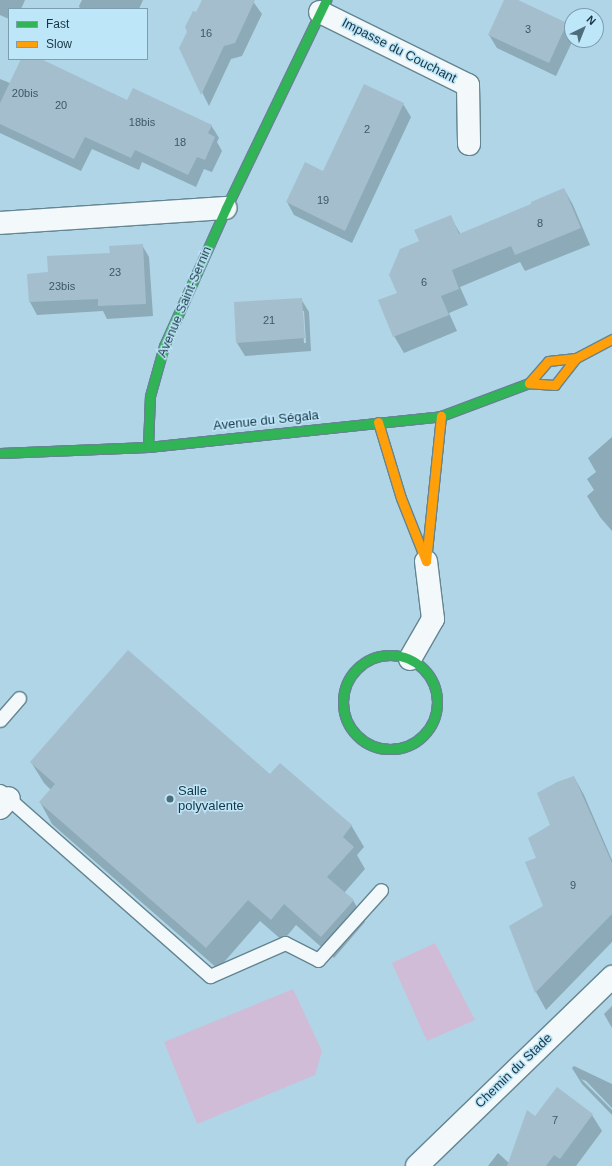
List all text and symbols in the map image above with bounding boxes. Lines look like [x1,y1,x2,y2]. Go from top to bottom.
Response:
legend [8,8,148,60]
north arrow [564,8,604,48]
text: N [584,13,598,27]
street label: Impasse du Couchant [339,15,459,87]
text: Fast [46,17,69,31]
house number: 3 [525,22,531,36]
house number: 16 [200,26,212,40]
text: Slow [46,37,72,51]
house number: 20bis [12,86,38,100]
house number: 20 [55,98,67,112]
house number: 18bis [129,115,155,129]
house number: 2 [364,122,370,136]
house number: 18 [174,135,186,149]
house number: 19 [317,193,329,207]
house number: 8 [537,216,543,230]
street label: Avenue Saint-Sernin [155,244,215,360]
house number: 23 [109,265,121,279]
house number: 6 [421,275,427,289]
house number: 23bis [49,279,75,293]
house number: 21 [263,313,275,327]
street label: Avenue du Ségala [212,408,320,434]
place label: Salle polyvalente [178,784,244,815]
marker: Salle polyvalente [165,794,175,804]
house number: 9 [570,878,576,892]
street label: Chemin du Stade [472,1030,556,1112]
house number: 7 [552,1113,558,1127]

